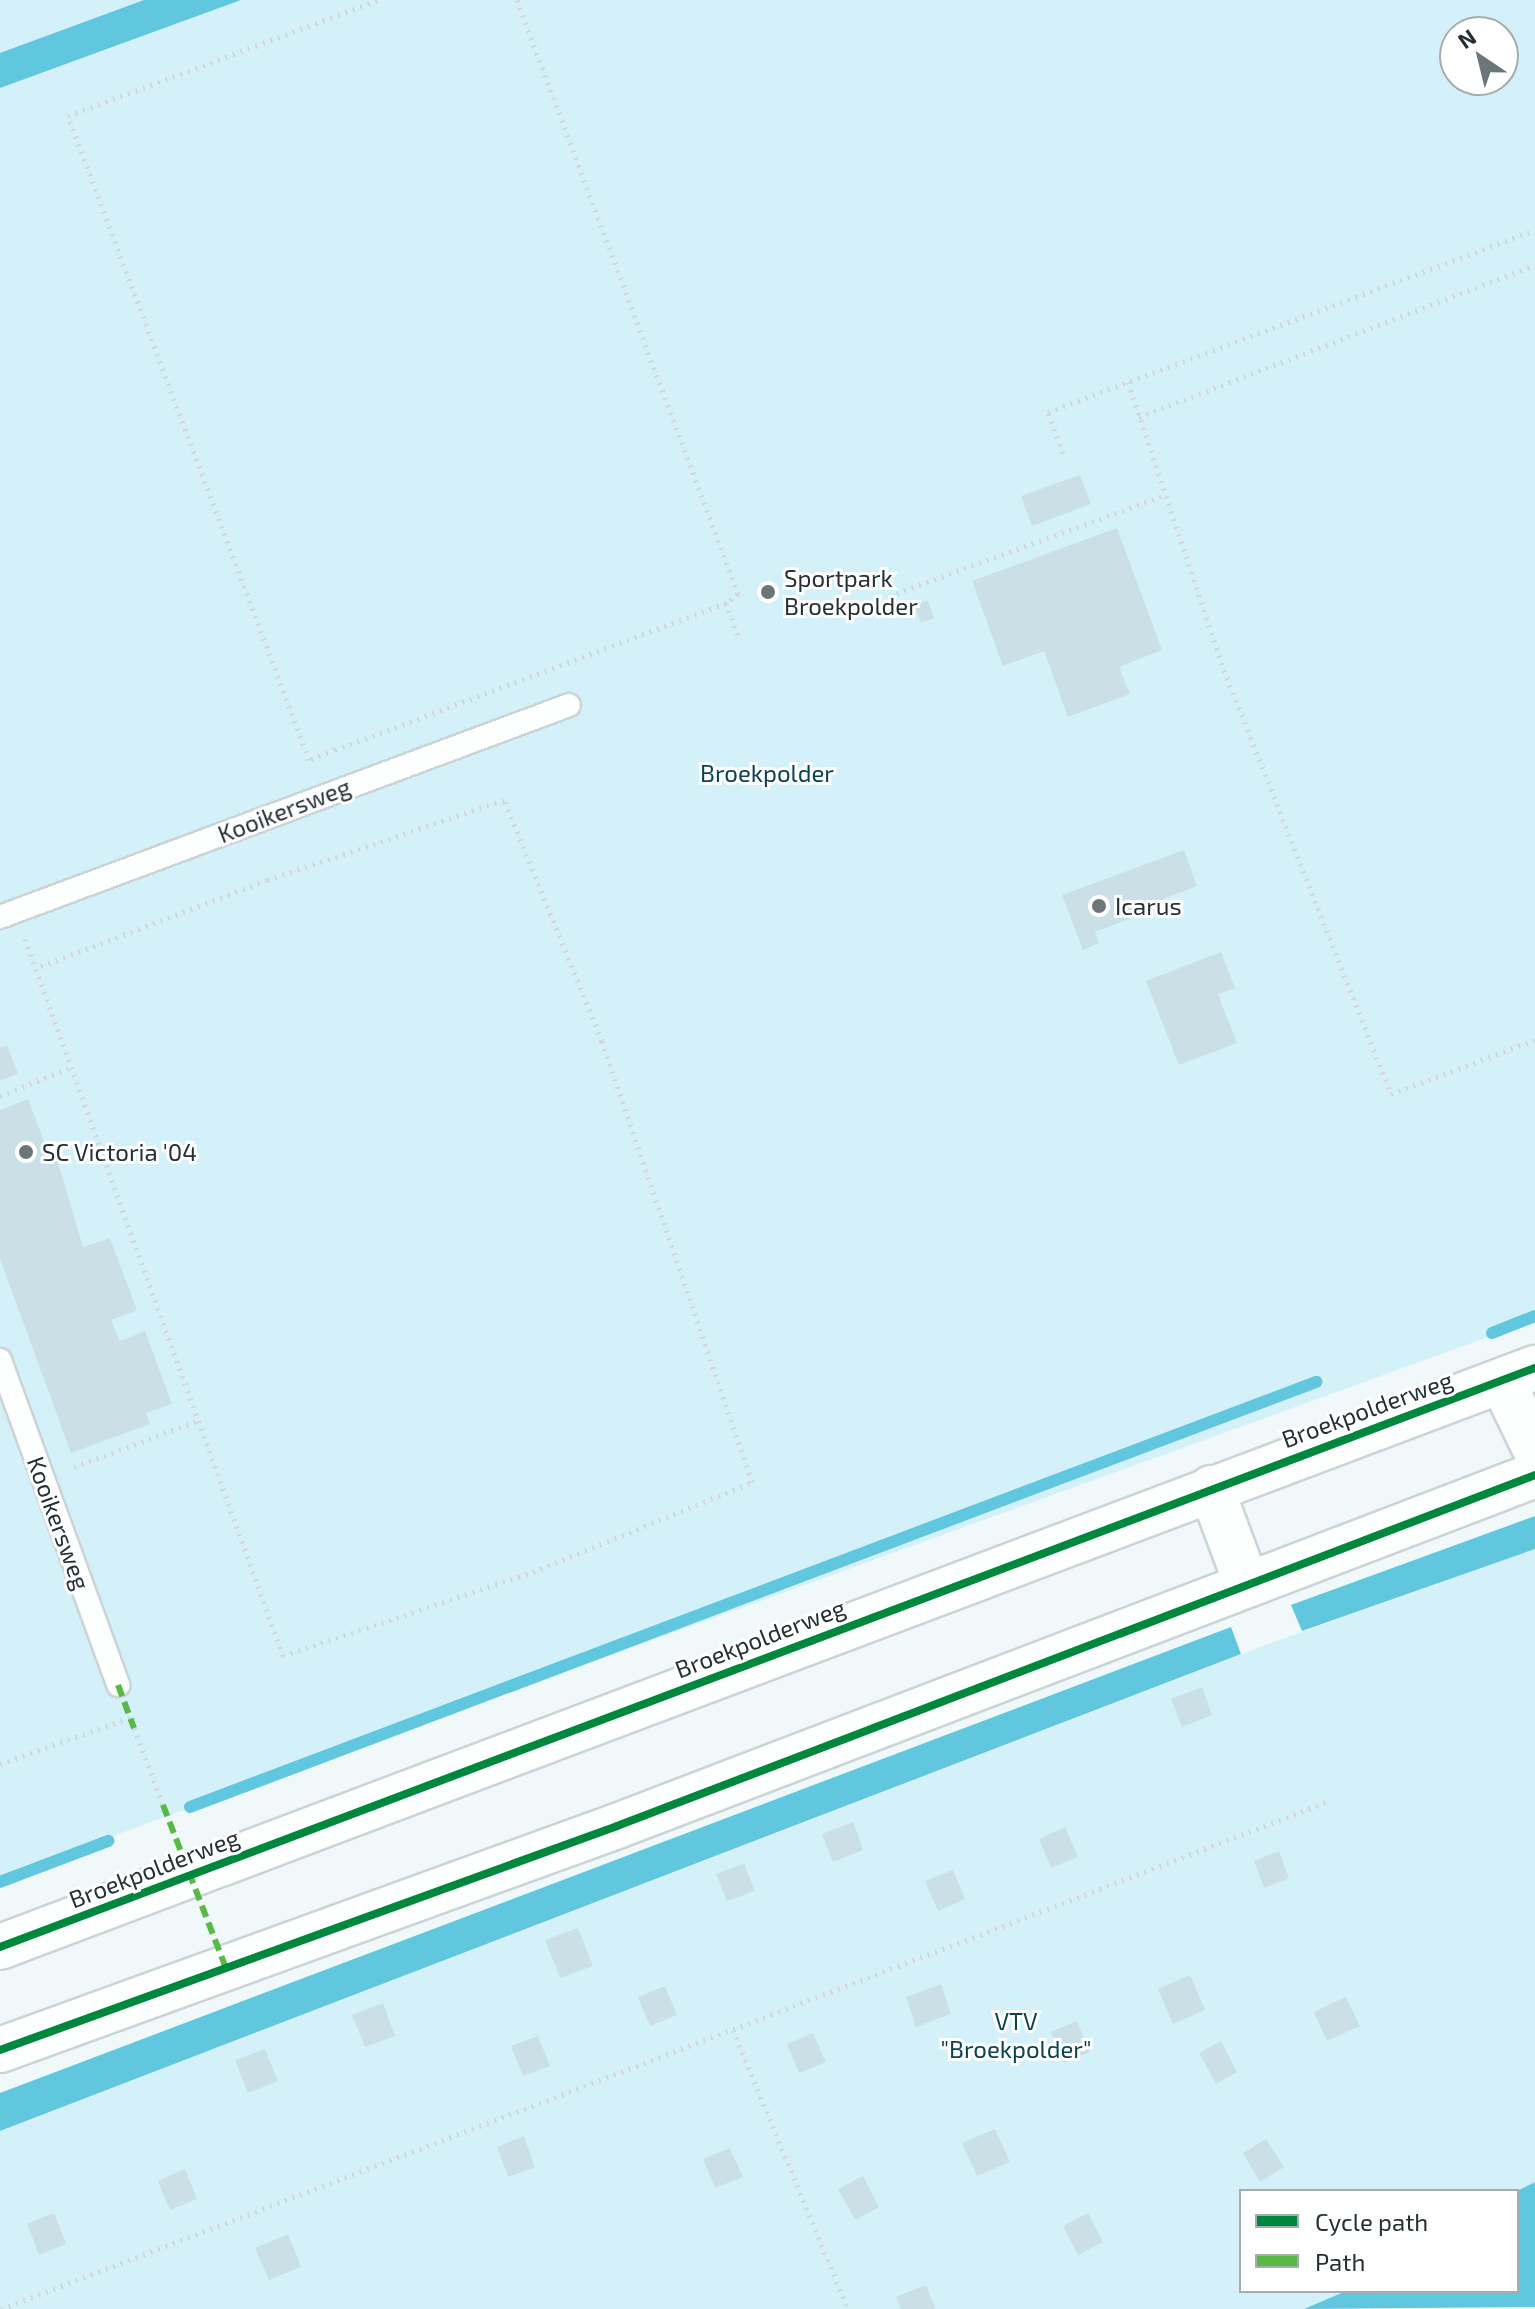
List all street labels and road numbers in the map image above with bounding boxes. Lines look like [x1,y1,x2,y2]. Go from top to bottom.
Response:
street label: Kooikersweg [214,772,354,848]
street label: Broekpolderweg [1278,1365,1456,1453]
street label: Kooikersweg [22,1452,96,1594]
street label: Broekpolderweg [671,1592,849,1684]
street label: Broekpolderweg [65,1822,243,1914]

